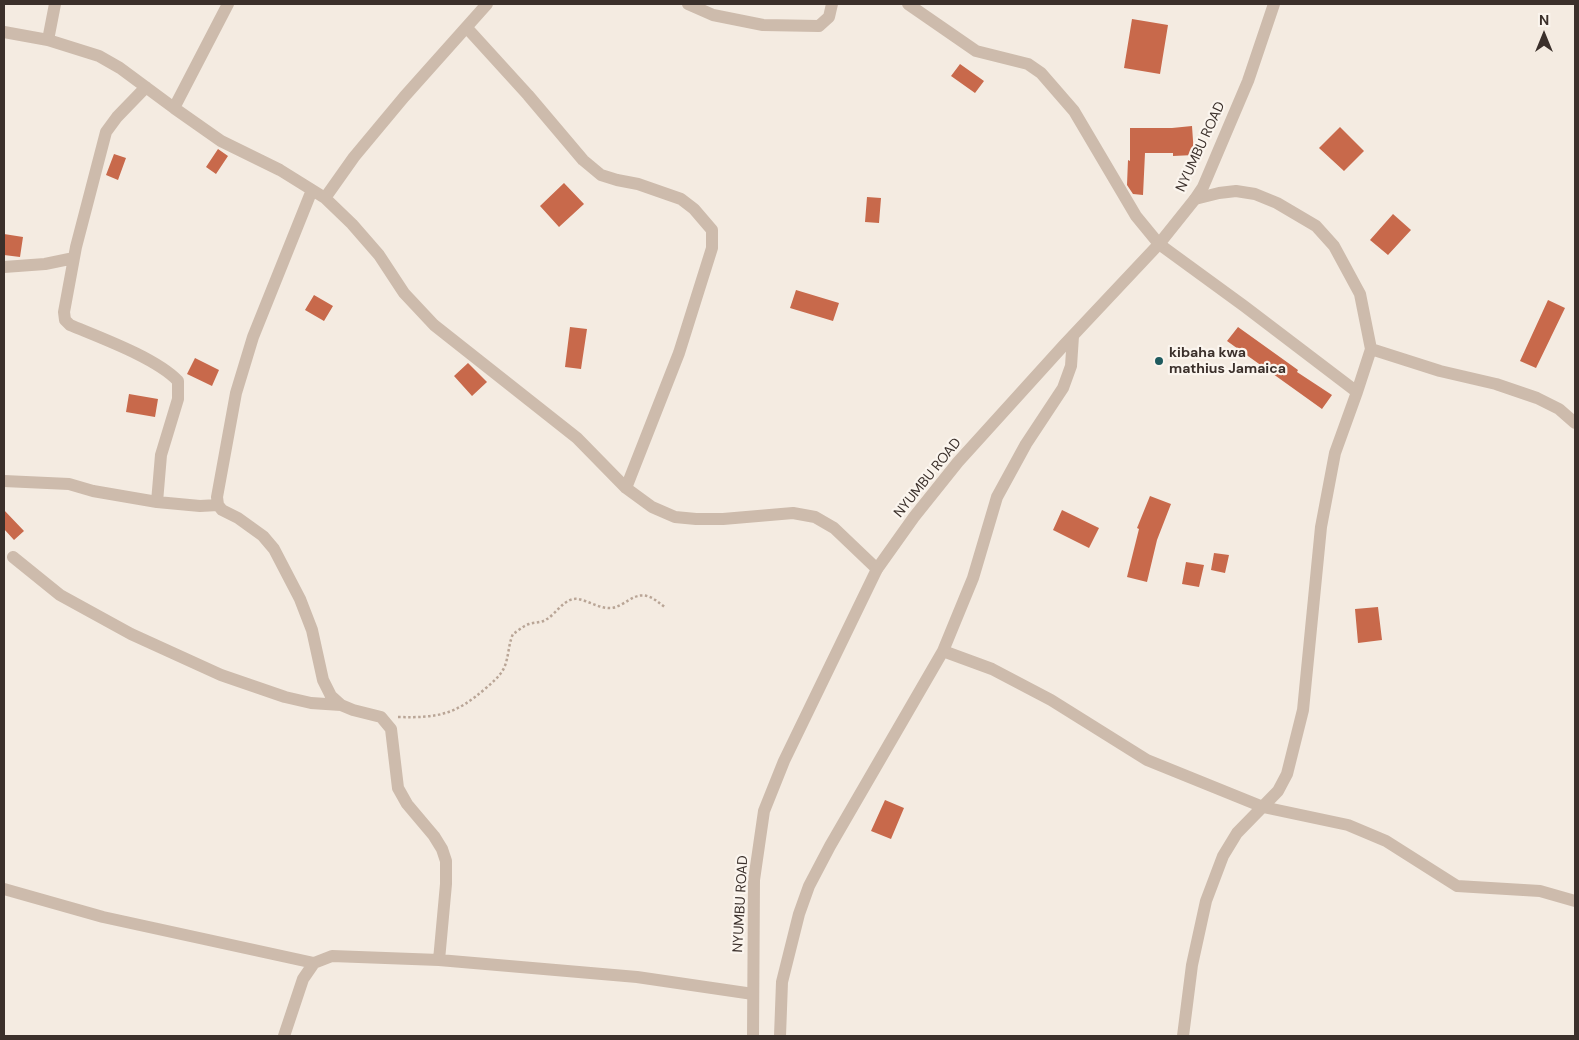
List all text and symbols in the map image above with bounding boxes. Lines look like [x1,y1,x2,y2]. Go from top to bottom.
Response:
north arrow [1519,10,1569,60]
text: N [1539,11,1549,29]
street label: NYUMBU ROAD [1173,99,1229,195]
place label: kibaha kwa mathius Jamaica [1169,345,1286,378]
marker: kibaha kwa mathius Jamaica [1153,355,1165,367]
street label: NYUMBU ROAD [891,435,965,521]
street label: NYUMBU ROAD [730,855,752,953]

